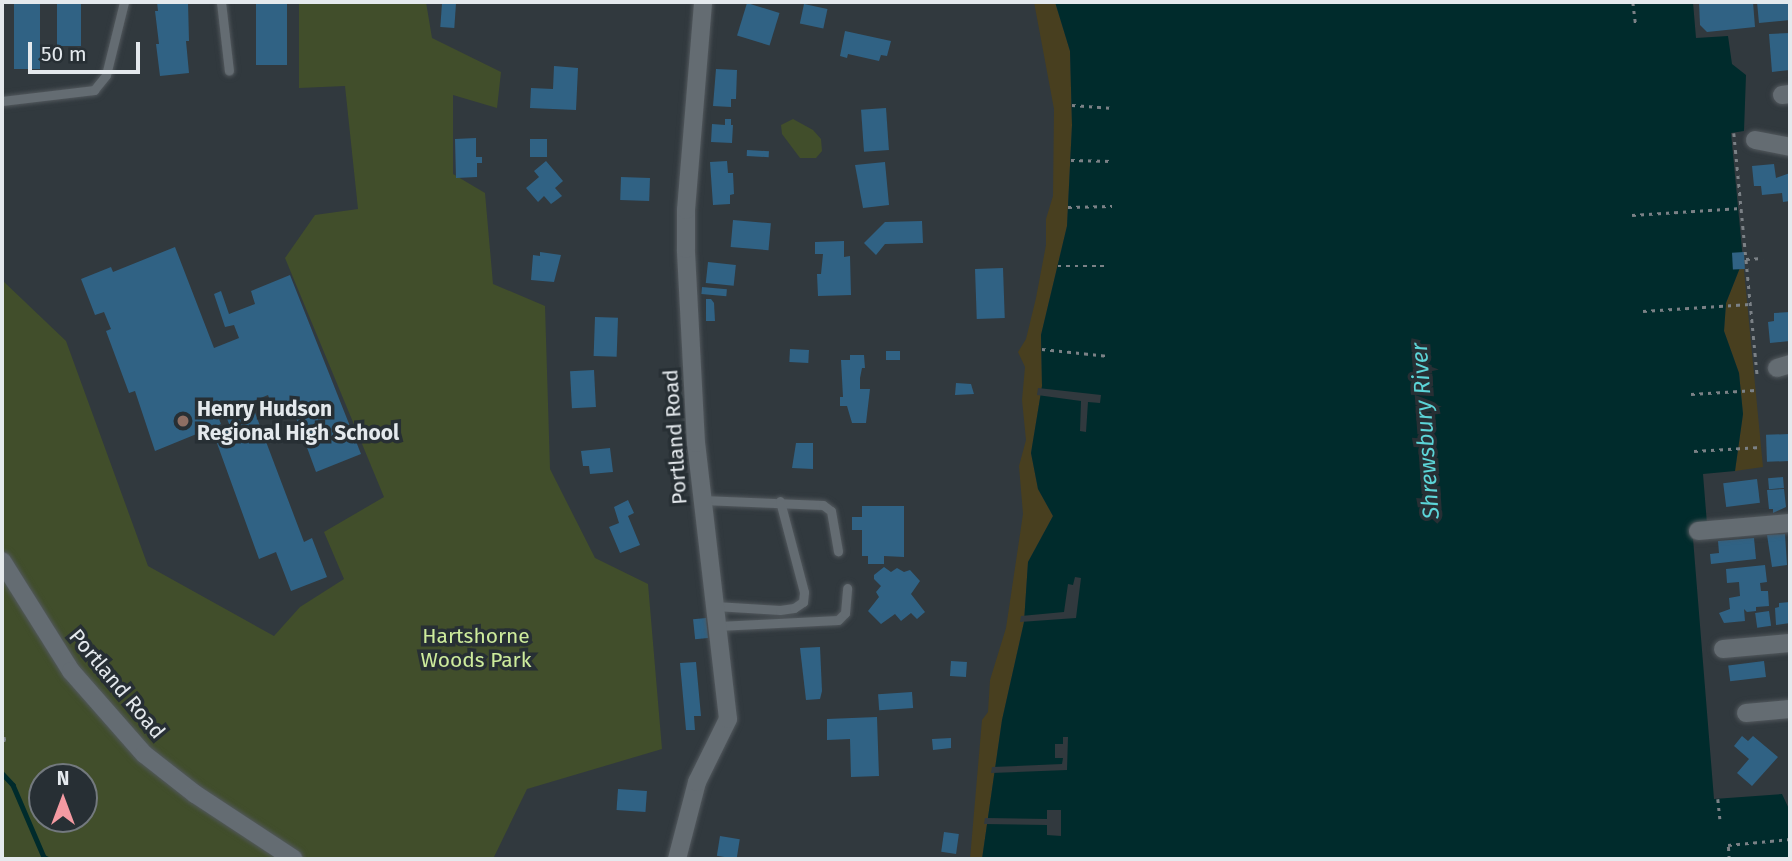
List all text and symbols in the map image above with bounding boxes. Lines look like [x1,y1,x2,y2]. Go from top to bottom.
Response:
scale bar [32,28,144,72]
text: 50 m [41,41,87,67]
water label: Shrewsbury River [1405,342,1445,520]
street label: Portland Road [658,368,692,506]
place label: Henry Hudson Regional High School [197,396,399,446]
marker: Henry Hudson Regional High School [175,413,191,429]
park label: Hartshorne Woods Park [421,623,531,673]
street label: Portland Road [64,624,170,744]
north arrow [28,763,98,833]
text: N [57,767,69,790]

